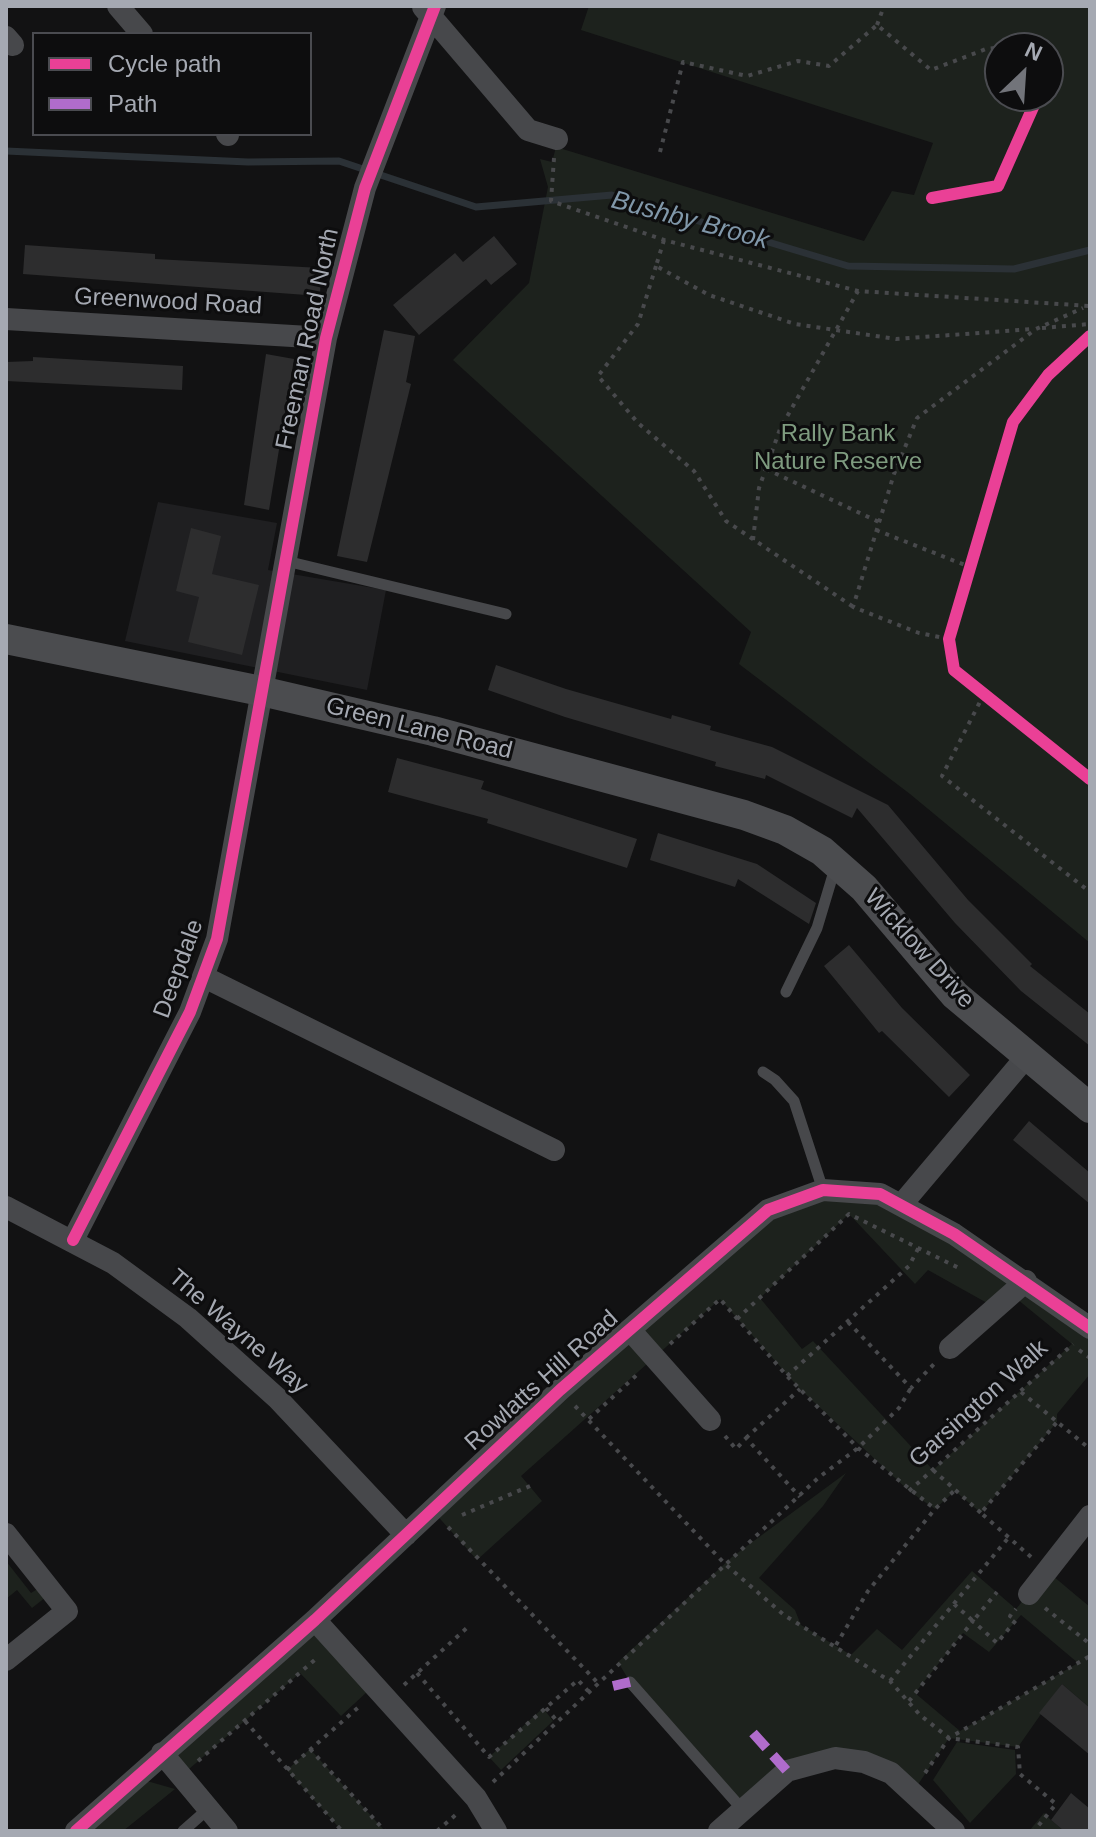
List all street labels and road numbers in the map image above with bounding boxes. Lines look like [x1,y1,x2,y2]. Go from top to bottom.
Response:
street label: Freeman Road North [270,226,346,452]
street label: Greenwood Road [73,283,263,321]
street label: Green Lane Road [323,692,515,766]
street label: Wicklow Drive [858,883,980,1015]
street label: Deepdale [148,916,210,1022]
street label: The Wayne Way [162,1264,314,1400]
street label: Rowlatts Hill Road [460,1305,624,1457]
street label: Garsington Walk [904,1334,1054,1474]

